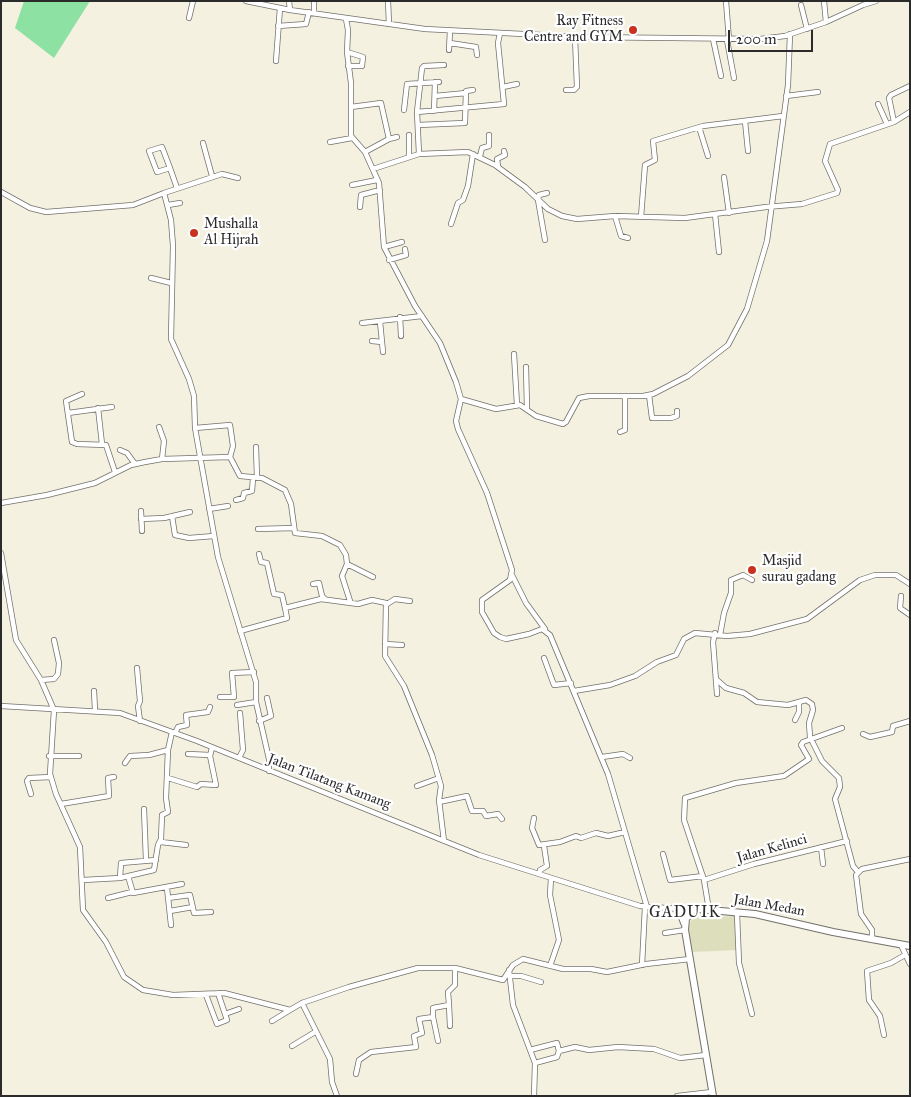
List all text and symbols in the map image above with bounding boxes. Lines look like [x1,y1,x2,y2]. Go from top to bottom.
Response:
place label: Ray Fitness Centre and GYM [524,14,623,46]
scale bar [731,20,816,52]
marker: Ray Fitness Centre and GYM [627,24,639,36]
text: 200 m [736,30,777,48]
place label: Mushalla Al Hijrah [204,217,259,250]
marker: Mushalla Al Hijrah [188,227,200,239]
place label: Masjid surau gadang [762,554,836,586]
marker: Masjid surau gadang [746,564,758,576]
street label: Jalan Tilatang Kamang [265,751,393,813]
street label: Jalan Kelinci [735,831,809,867]
street label: Jalan Medan [732,891,806,921]
district label: GADUIK [648,903,722,923]

